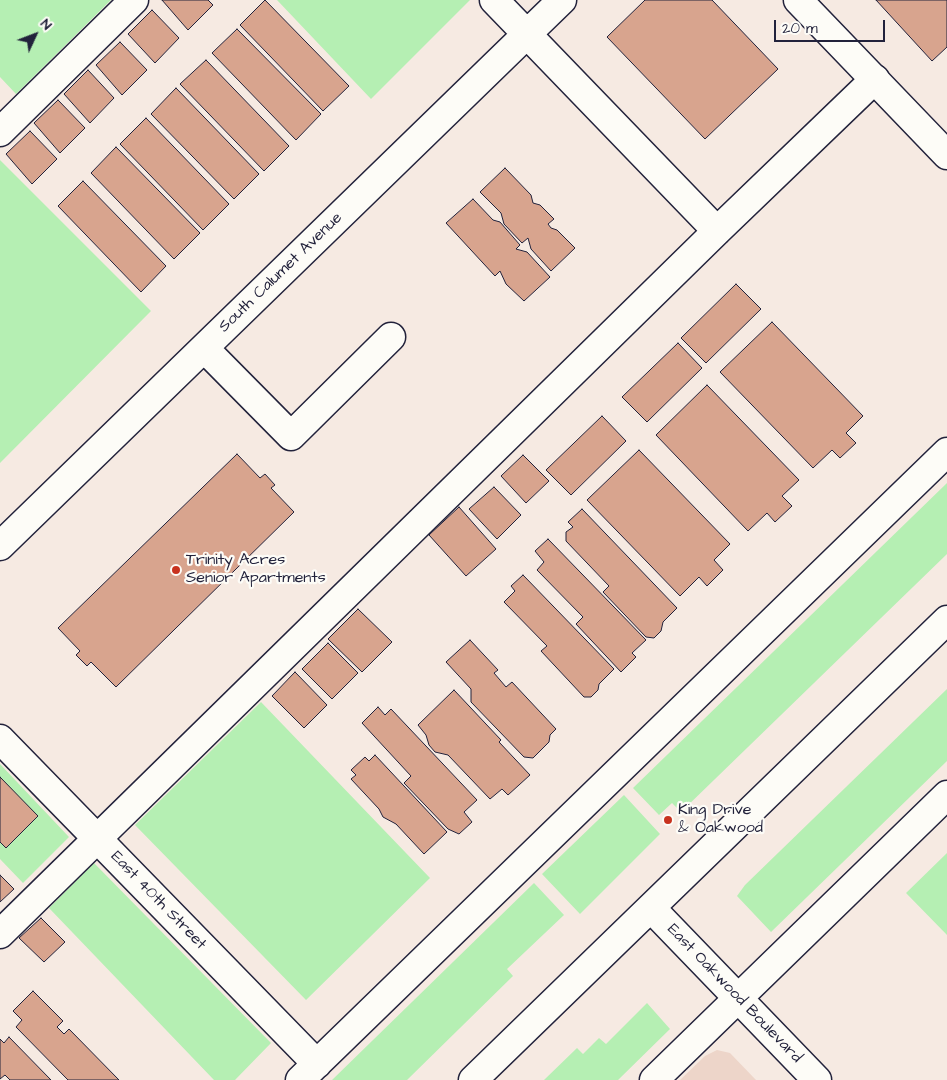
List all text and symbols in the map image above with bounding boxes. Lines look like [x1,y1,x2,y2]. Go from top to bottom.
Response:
north arrow [10,10,60,60]
scale bar [777,10,888,42]
text: N [36,15,56,35]
text: 20 m [782,18,818,39]
street label: South Calumet Avenue [215,209,347,337]
place label: Trinity Acres Senior Apartments [186,551,326,589]
marker: Trinity Acres Senior Apartments [170,564,182,576]
place label: King Drive & Oakwood [678,801,763,839]
marker: King Drive & Oakwood [662,814,674,826]
street label: East 40th Street [106,848,210,954]
street label: East Oakwood Boulevard [663,920,805,1068]

